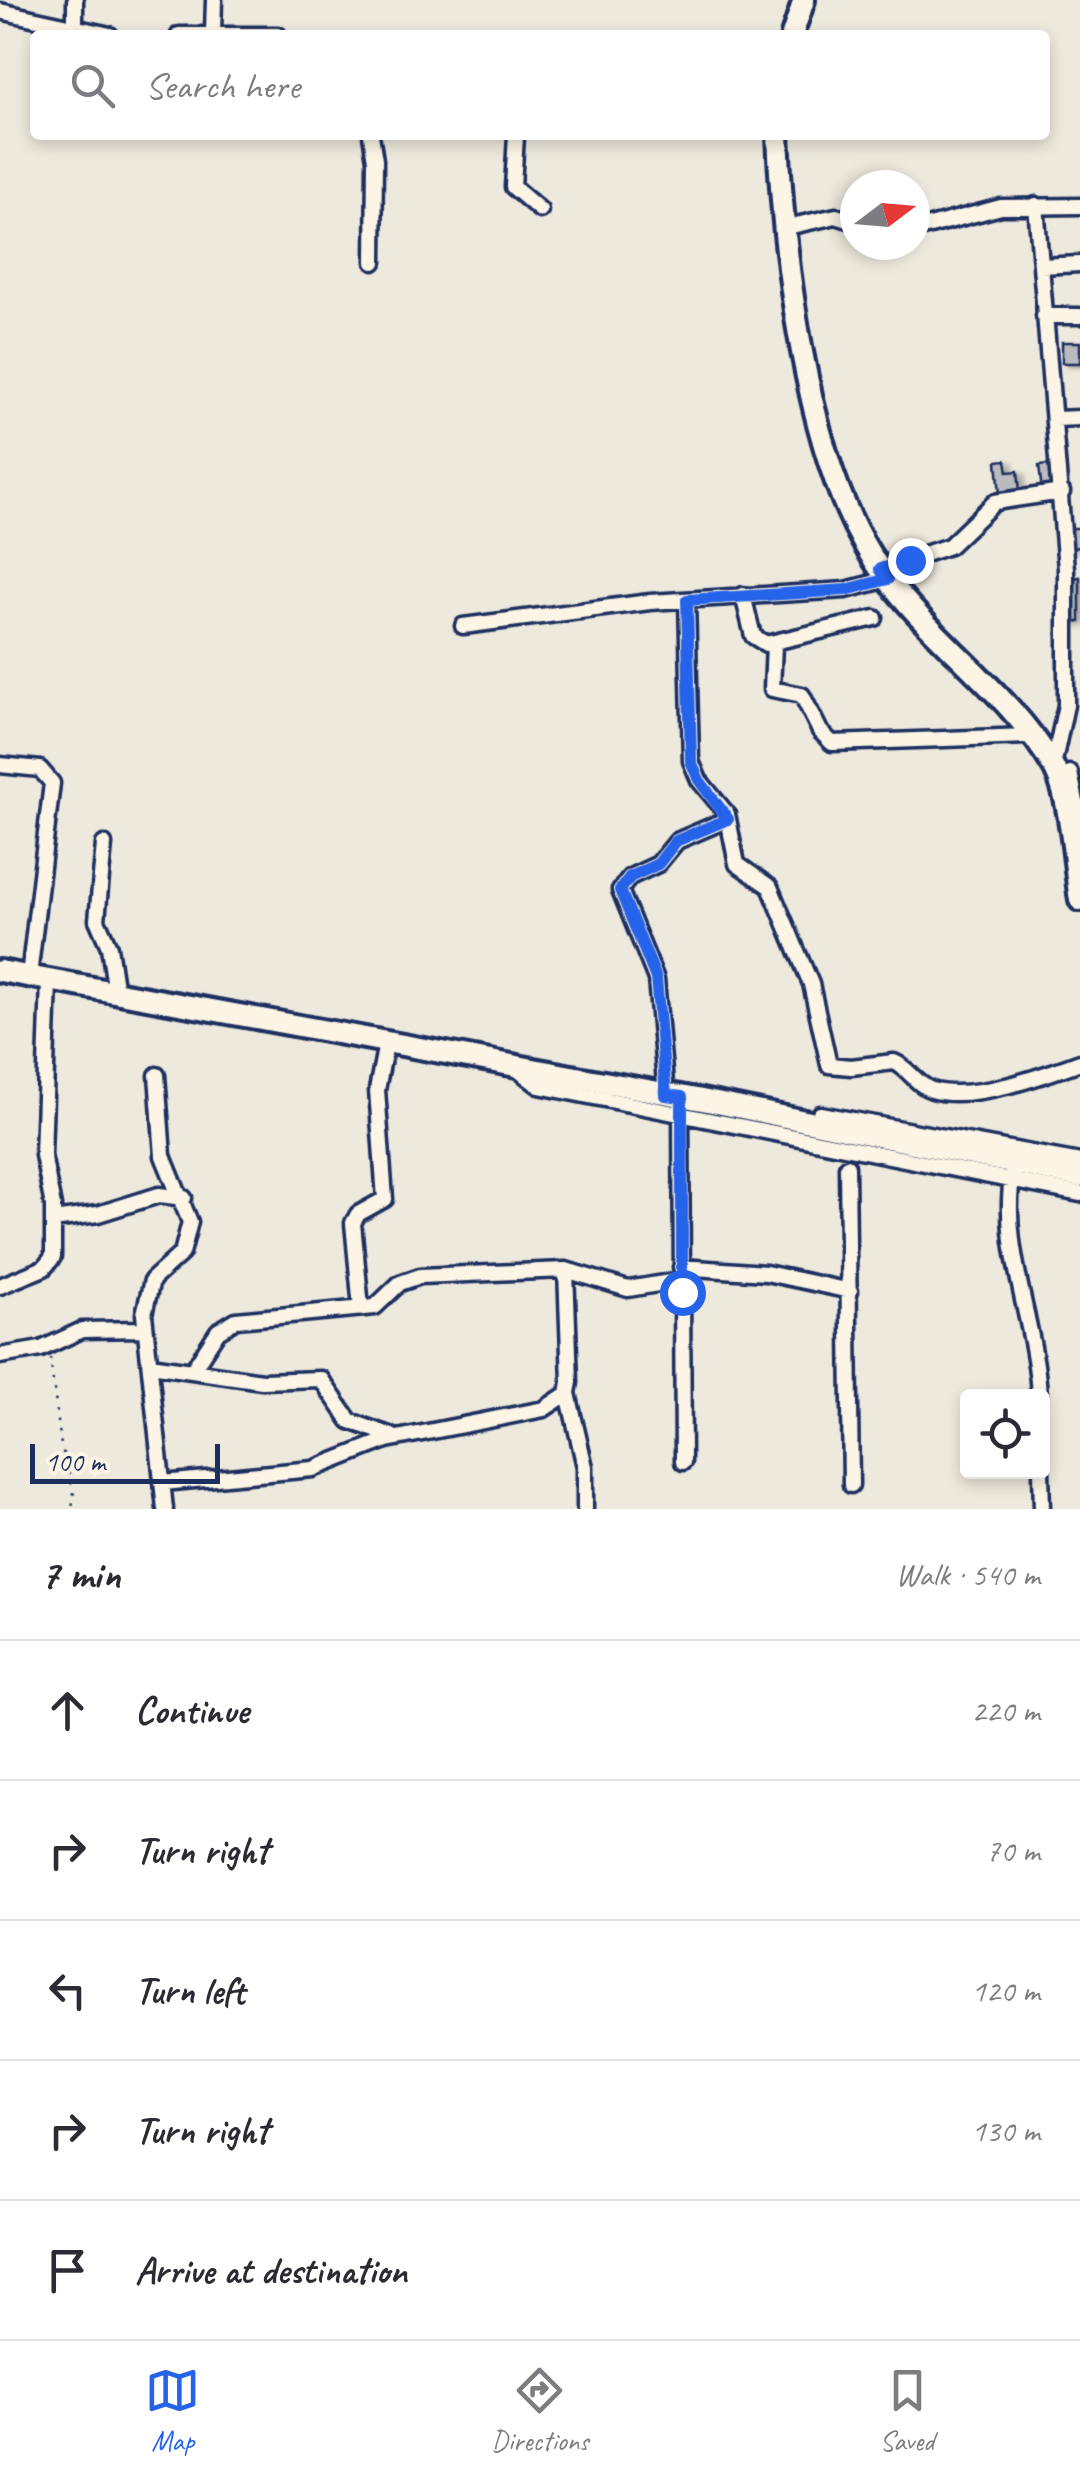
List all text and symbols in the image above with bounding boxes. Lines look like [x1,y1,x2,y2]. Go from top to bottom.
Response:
search box [30,30,1050,140]
icon: search [65,58,120,113]
text: Search here [145,62,300,109]
north arrow [840,170,930,260]
route end [888,538,934,584]
route start [660,1270,706,1316]
map controls [960,1389,1050,1479]
button: locate [960,1389,1050,1479]
scale bar [30,1439,220,1484]
text: 100 m [45,1444,105,1479]
text: 7 min [40,1548,120,1601]
text: Walk · 540 m [896,1554,1040,1595]
icon: ahead [40,1683,95,1738]
text: Continue [135,1687,249,1734]
text: 220 m [971,1690,1040,1731]
icon: right [40,1823,95,1878]
text: Turn right [135,1827,269,1874]
text: 70 m [986,1830,1040,1871]
icon: left [40,1963,95,2018]
text: Turn left [135,1967,245,2014]
text: 120 m [971,1970,1040,2011]
icon: right [40,2103,95,2158]
text: Turn right [135,2107,269,2154]
text: 130 m [971,2110,1040,2151]
icon: arrive [40,2243,95,2298]
text: Arrive at destination [135,2247,407,2294]
tab: Map [145,2363,200,2458]
tab: Directions [491,2363,589,2458]
tab: Saved [880,2363,935,2458]

